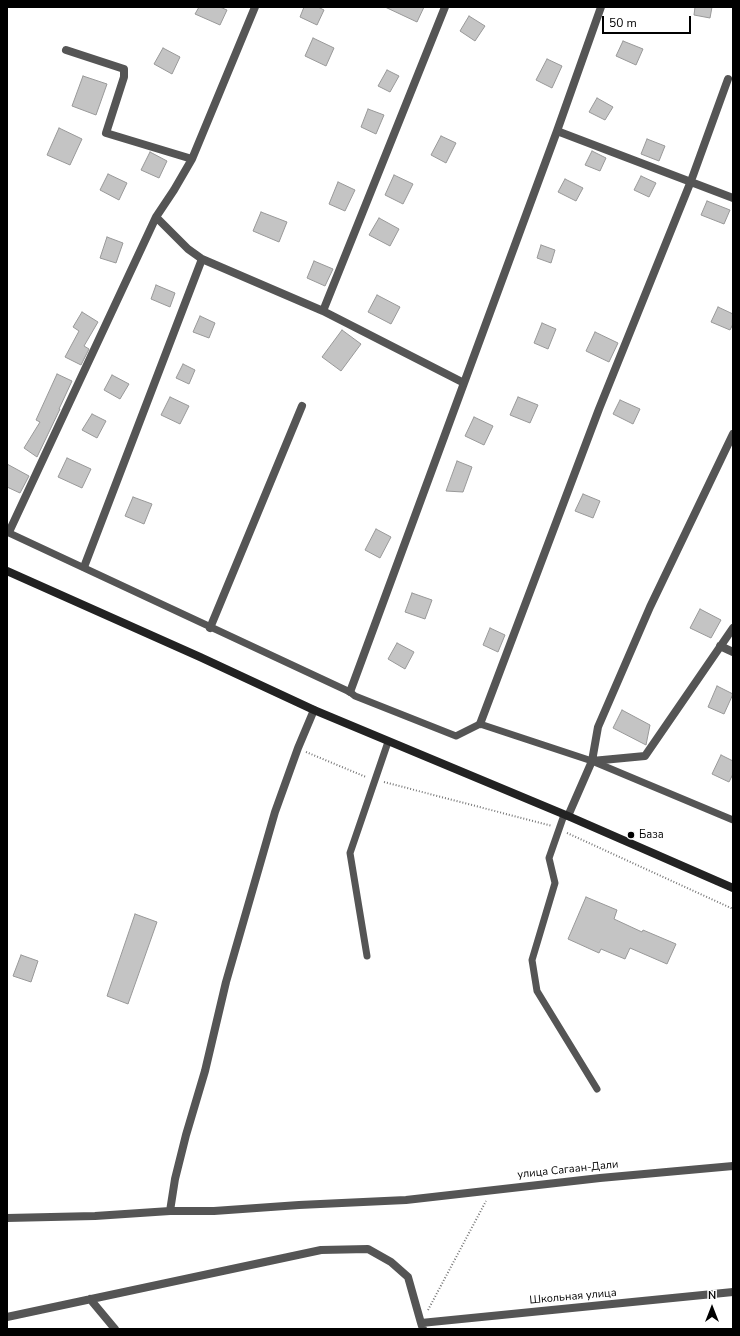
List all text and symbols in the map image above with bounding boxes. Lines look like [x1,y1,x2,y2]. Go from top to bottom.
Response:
scale bar [604,8,693,34]
text: 50 m [609,15,637,31]
place label: База [639,828,664,842]
marker: База [626,830,636,840]
street label: улица Сагаан-Дали [517,1158,619,1182]
street label: Школьная улица [529,1287,617,1307]
north arrow [692,1288,732,1328]
text: N [708,1288,716,1303]

